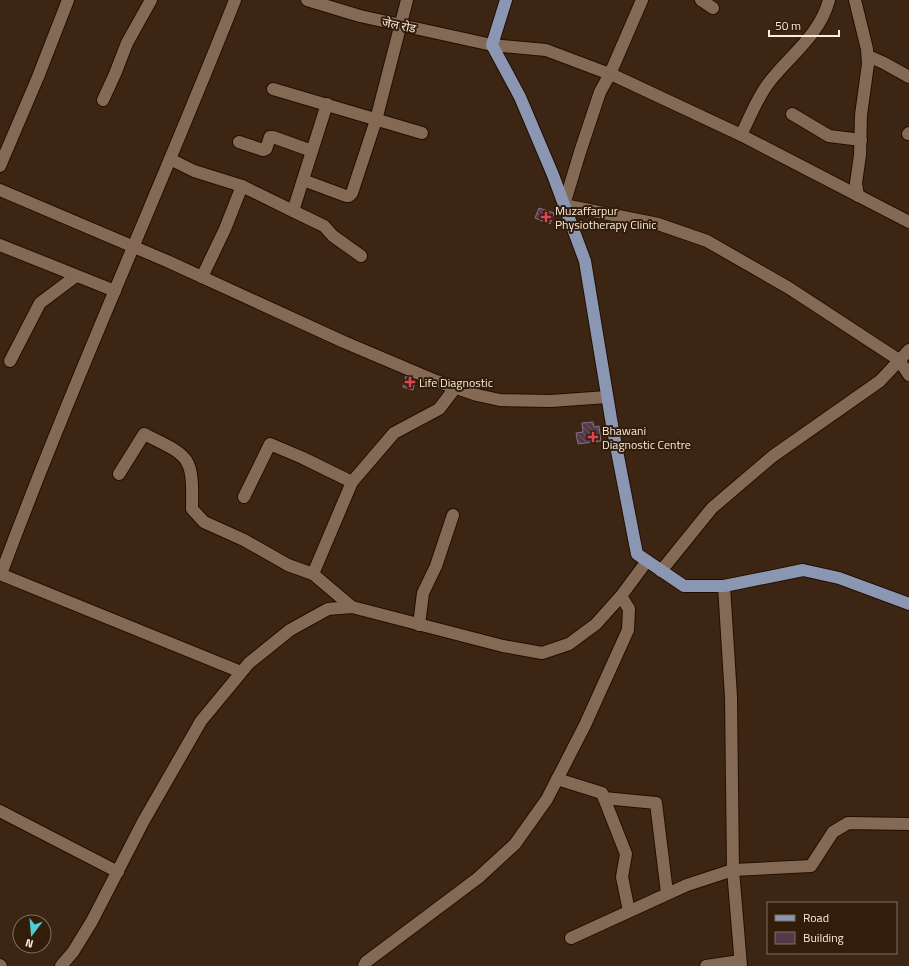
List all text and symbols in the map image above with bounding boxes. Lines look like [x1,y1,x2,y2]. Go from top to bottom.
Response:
street label: जेल रोड [380,12,418,38]
scale bar [769,12,839,38]
text: 50 m [775,16,801,35]
place label: Muzaffarpur Physiotherapy Clinic [555,201,656,234]
marker: Muzaffarpur Physiotherapy Clinic [540,211,552,223]
place label: Life Diagnostic [419,373,493,392]
marker: Life Diagnostic [404,376,416,388]
place label: Bhawani Diagnostic Centre [602,421,691,454]
marker: Bhawani Diagnostic Centre [587,431,599,443]
legend [767,902,897,954]
text: Road [803,908,829,927]
north arrow [12,914,52,954]
text: Building [803,928,844,947]
text: N [23,935,35,952]

